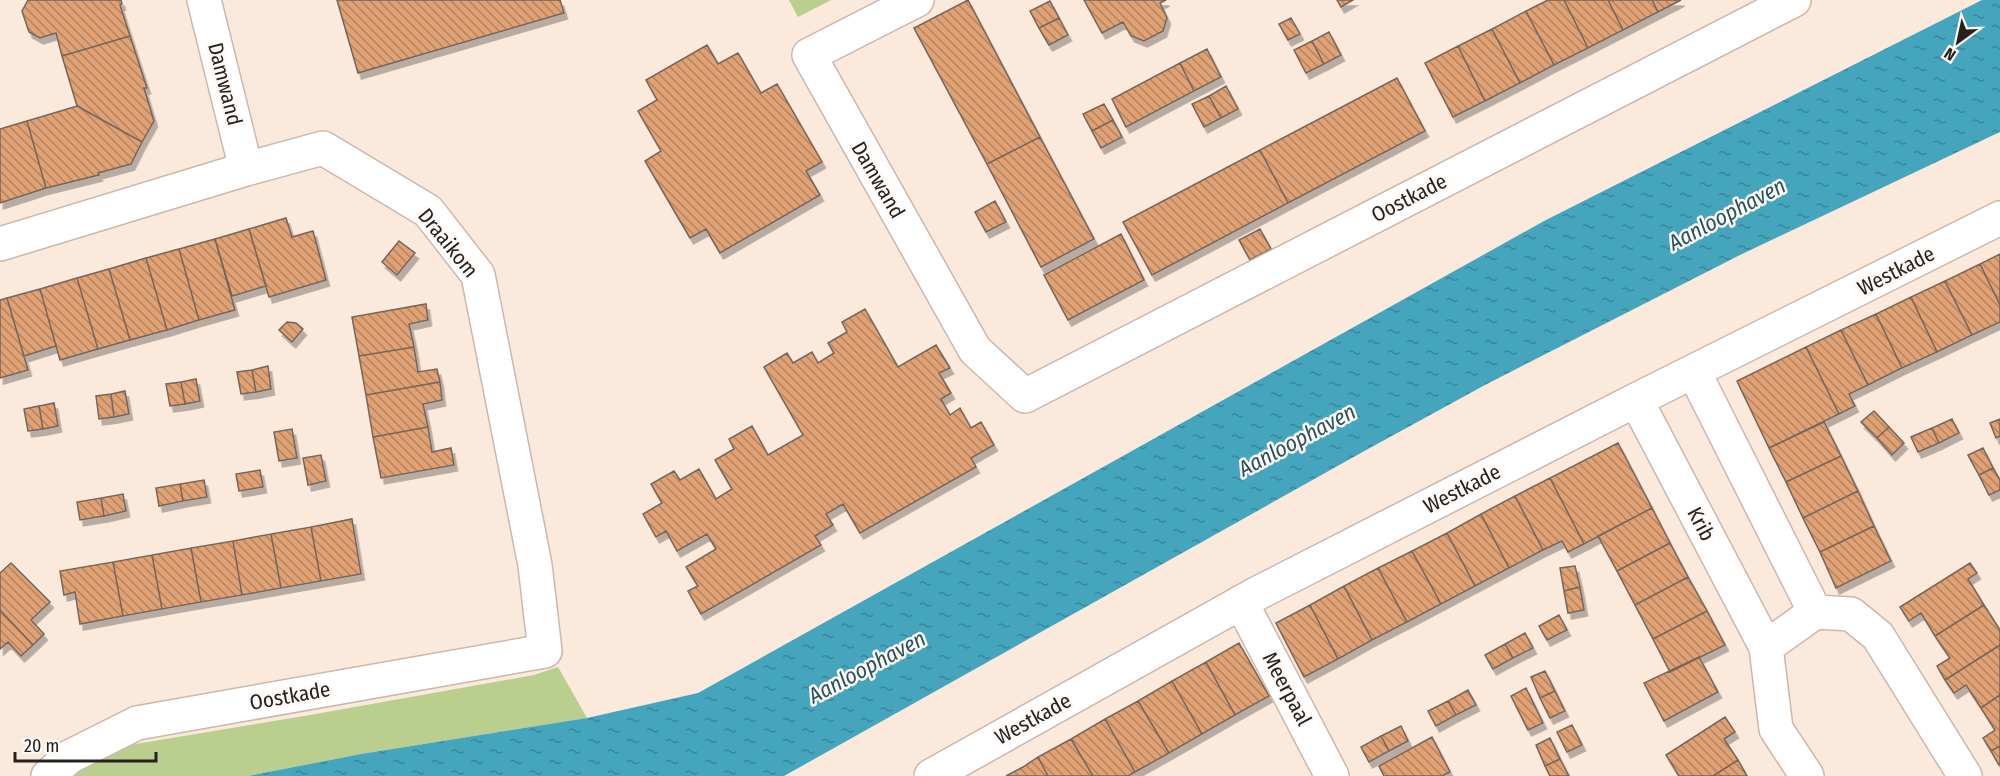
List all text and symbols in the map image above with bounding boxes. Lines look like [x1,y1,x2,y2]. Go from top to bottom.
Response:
north arrow [1928,12,1988,72]
street label: Damwand [202,40,248,128]
text: N [1941,44,1959,65]
street label: Damwand [846,137,910,223]
street label: Oostkade [1367,168,1451,228]
water label: Aanloophaven [1663,172,1790,257]
street label: Draaikom [412,203,484,283]
street label: Westkade [1853,241,1939,301]
water label: Aanloophaven [1233,398,1360,483]
street label: Westkade [1419,459,1505,519]
street label: Krib [1681,502,1721,546]
water label: Aanloophaven [803,625,930,710]
street label: Meerpaal [1257,648,1317,731]
street label: Oostkade [248,676,332,716]
street label: Westkade [990,687,1076,751]
scale bar [15,725,156,763]
text: 20 m [24,735,59,757]

